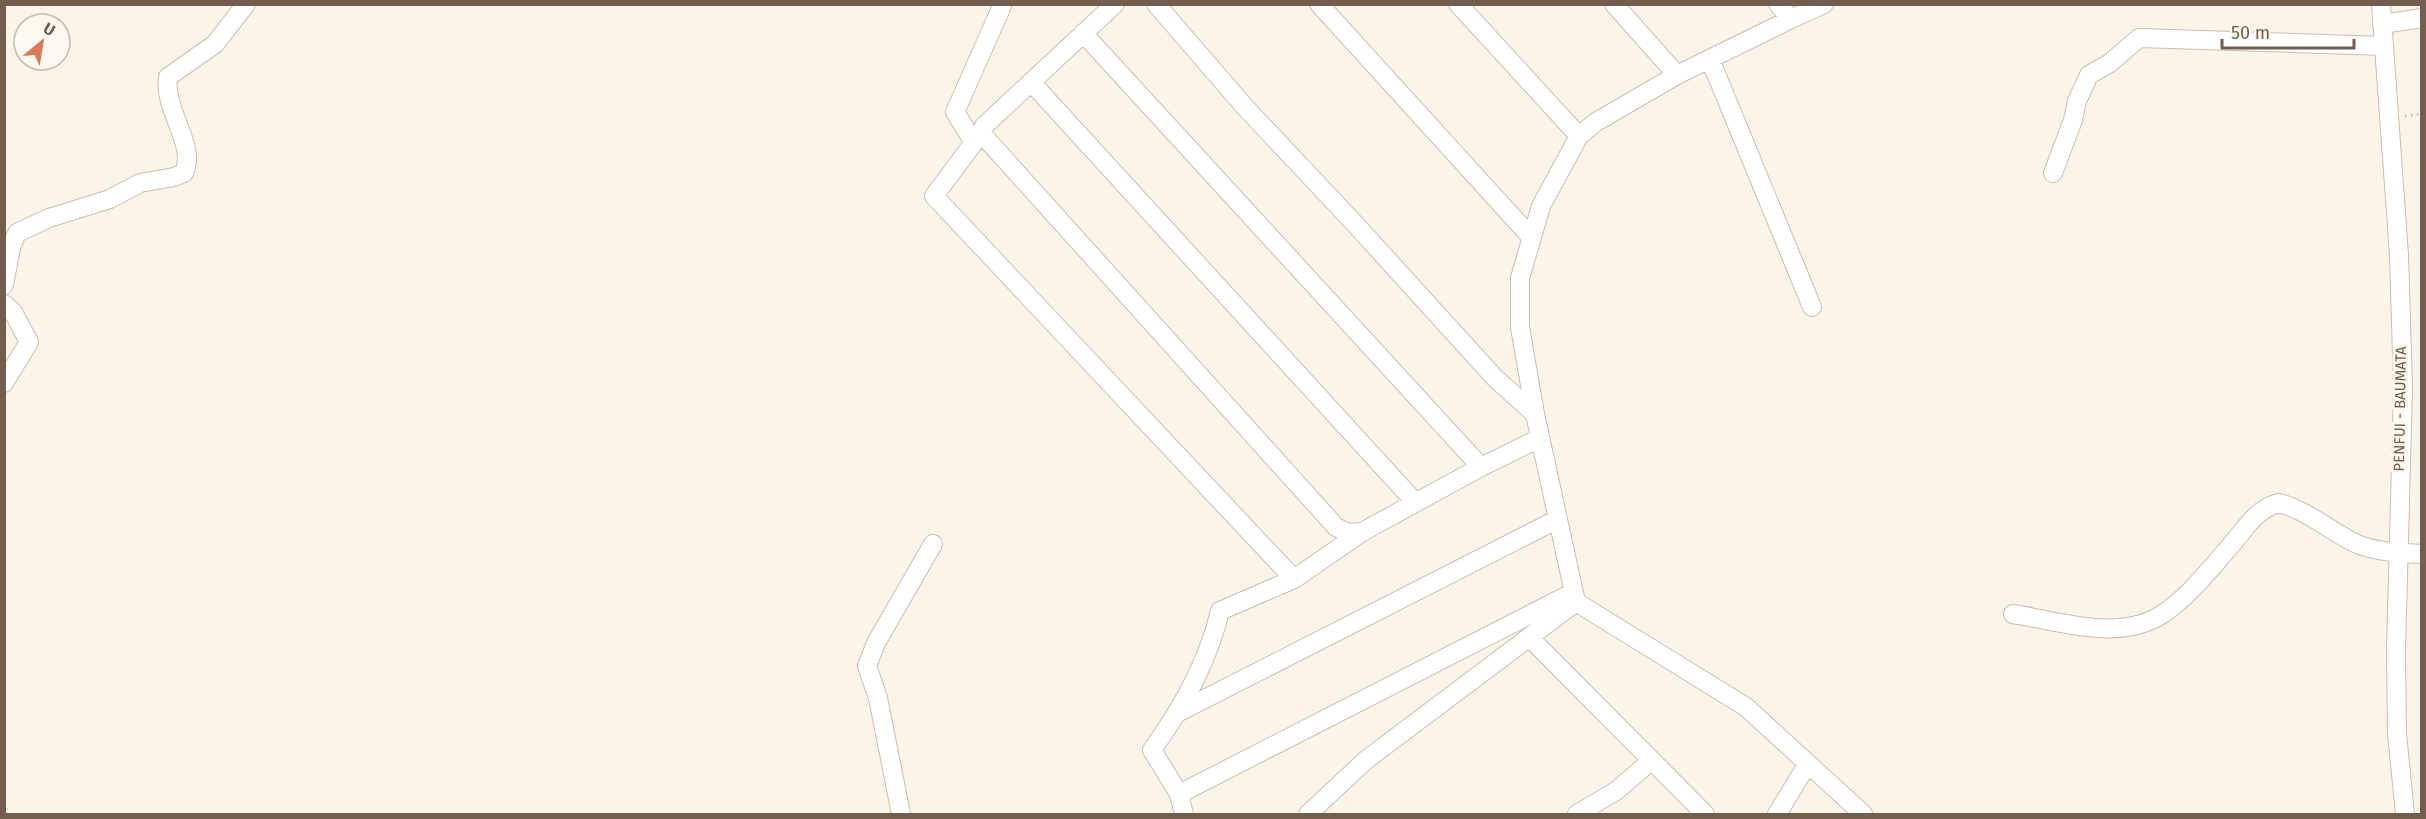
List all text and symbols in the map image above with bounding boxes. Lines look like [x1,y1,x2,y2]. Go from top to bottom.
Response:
north arrow [12,12,72,72]
scale bar [2222,12,2354,50]
text: U [40,19,59,40]
text: 50 m [2231,22,2270,44]
street label: PENFUI - BAUMATA [2390,346,2410,472]

